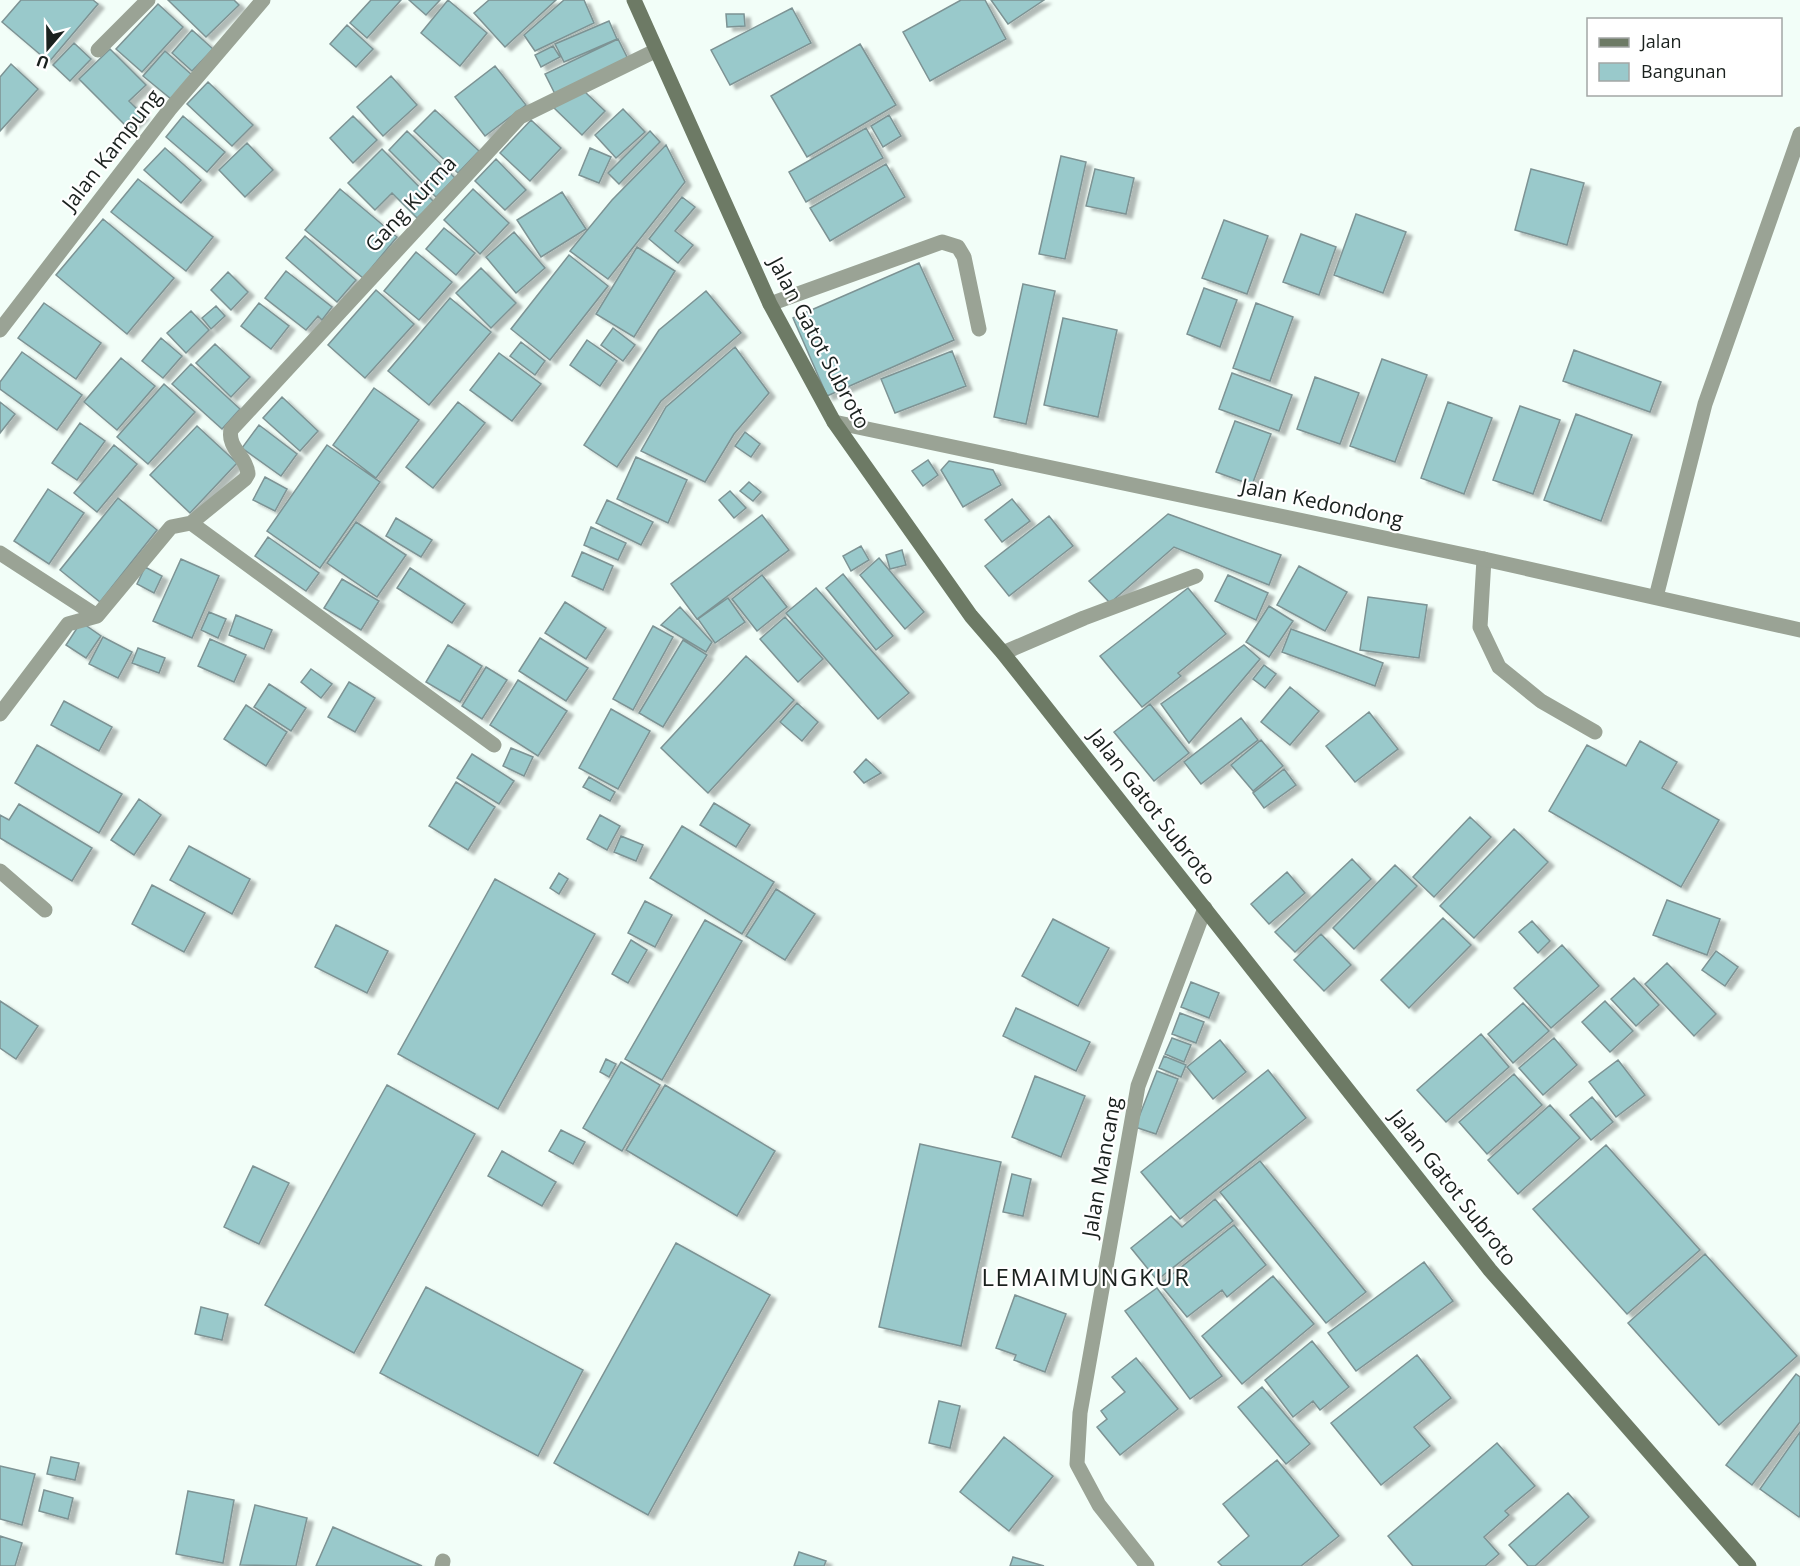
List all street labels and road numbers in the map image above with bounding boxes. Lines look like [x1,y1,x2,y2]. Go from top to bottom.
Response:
street label: Jalan Kampung [54,83,167,217]
street label: Gang Kurma [358,149,462,258]
street label: Jalan Gatot Subroto [762,250,877,434]
street label: Jalan Kedondong [1236,471,1406,533]
street label: Jalan Gatot Subroto [1082,721,1223,890]
street label: Jalan Mancang [1075,1094,1127,1241]
street label: Jalan Gatot Subroto [1383,1102,1524,1271]

